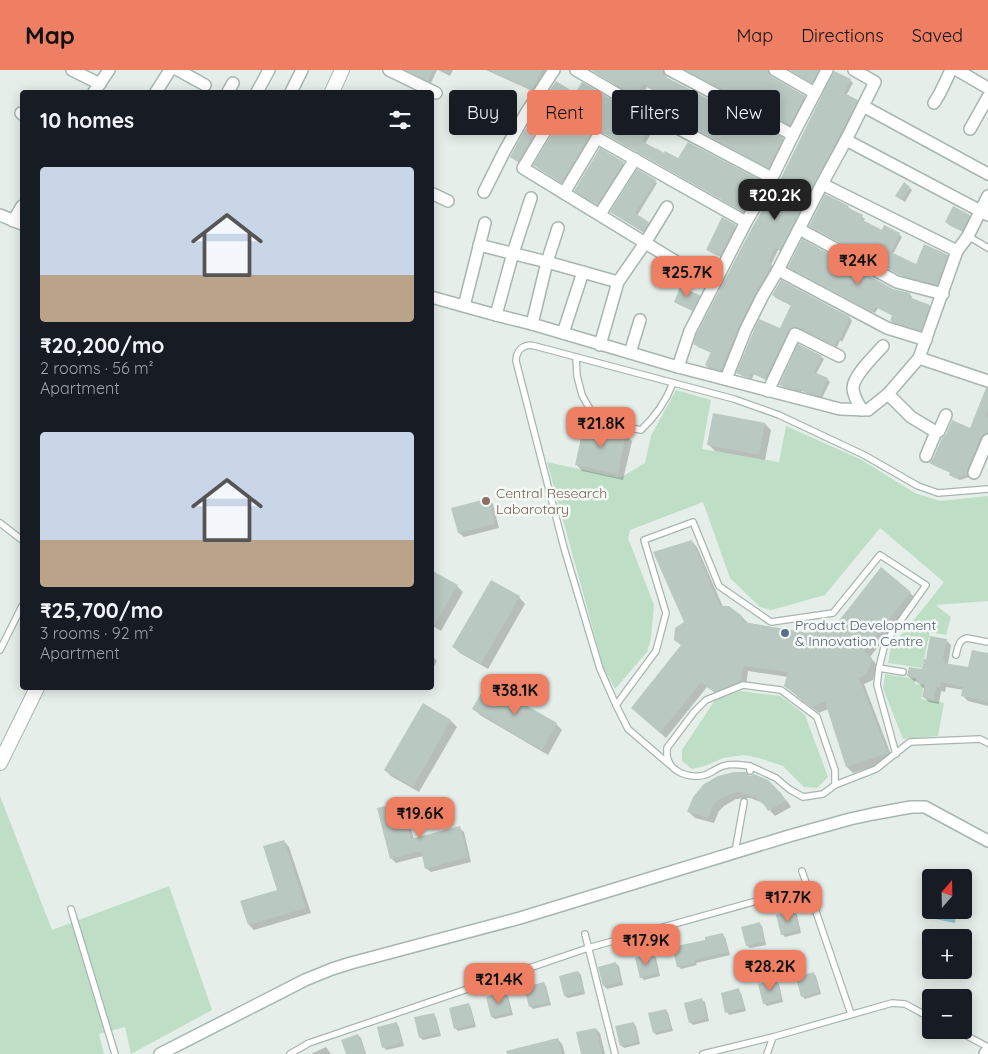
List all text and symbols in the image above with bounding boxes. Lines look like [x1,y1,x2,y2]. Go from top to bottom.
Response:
text: Map [25,20,75,50]
text: Map [736,24,773,47]
text: Directions [801,24,884,47]
text: Saved [912,24,963,47]
chip: Buy [449,90,517,135]
chip: Rent [527,90,602,135]
chip: Filters [612,90,698,135]
chip: New [708,90,780,135]
icon: filters [386,106,414,134]
text: 10 homes [40,107,134,133]
pin: ₹20.2K [734,178,816,221]
text: ₹20.2K [749,185,801,205]
icon: home [182,200,272,290]
pin: ₹24K [828,244,888,286]
text: ₹24K [839,250,877,270]
pin: ₹25.7K [646,256,728,298]
text: ₹25.7K [662,262,712,282]
text: ₹20,200/mo [40,332,164,358]
text: 2 rooms · 56 m² [40,358,154,378]
text: Apartment [40,378,120,398]
pin: ₹21.8K [560,406,642,449]
text: ₹21.8K [577,413,625,433]
icon: home [182,465,272,555]
place label: Central Research Labarotary [496,484,607,518]
marker: Central Research Labarotary [480,495,492,507]
text: ₹25,700/mo [40,597,163,623]
place label: Product Development & Innovation Centre [795,616,936,650]
text: 3 rooms · 92 m² [40,623,154,643]
marker: Product Development & Innovation Centre [779,627,791,639]
text: Apartment [40,643,120,663]
pin: ₹38.1K [474,674,556,716]
text: ₹38.1K [492,680,538,700]
pin: ₹19.6K [379,796,461,839]
text: ₹19.6K [397,803,443,823]
north arrow [922,869,972,919]
map controls [922,869,972,1039]
pin: ₹17.7K [747,880,829,923]
text: ₹17.7K [765,887,811,907]
pin: ₹17.9K [605,924,687,966]
button: + [922,929,972,979]
text: ₹17.9K [623,930,669,950]
pin: ₹28.2K [729,950,811,992]
text: ₹28.2K [745,956,795,976]
pin: ₹21.4K [458,962,540,1005]
text: ₹21.4K [475,969,523,989]
button: − [922,989,972,1039]

